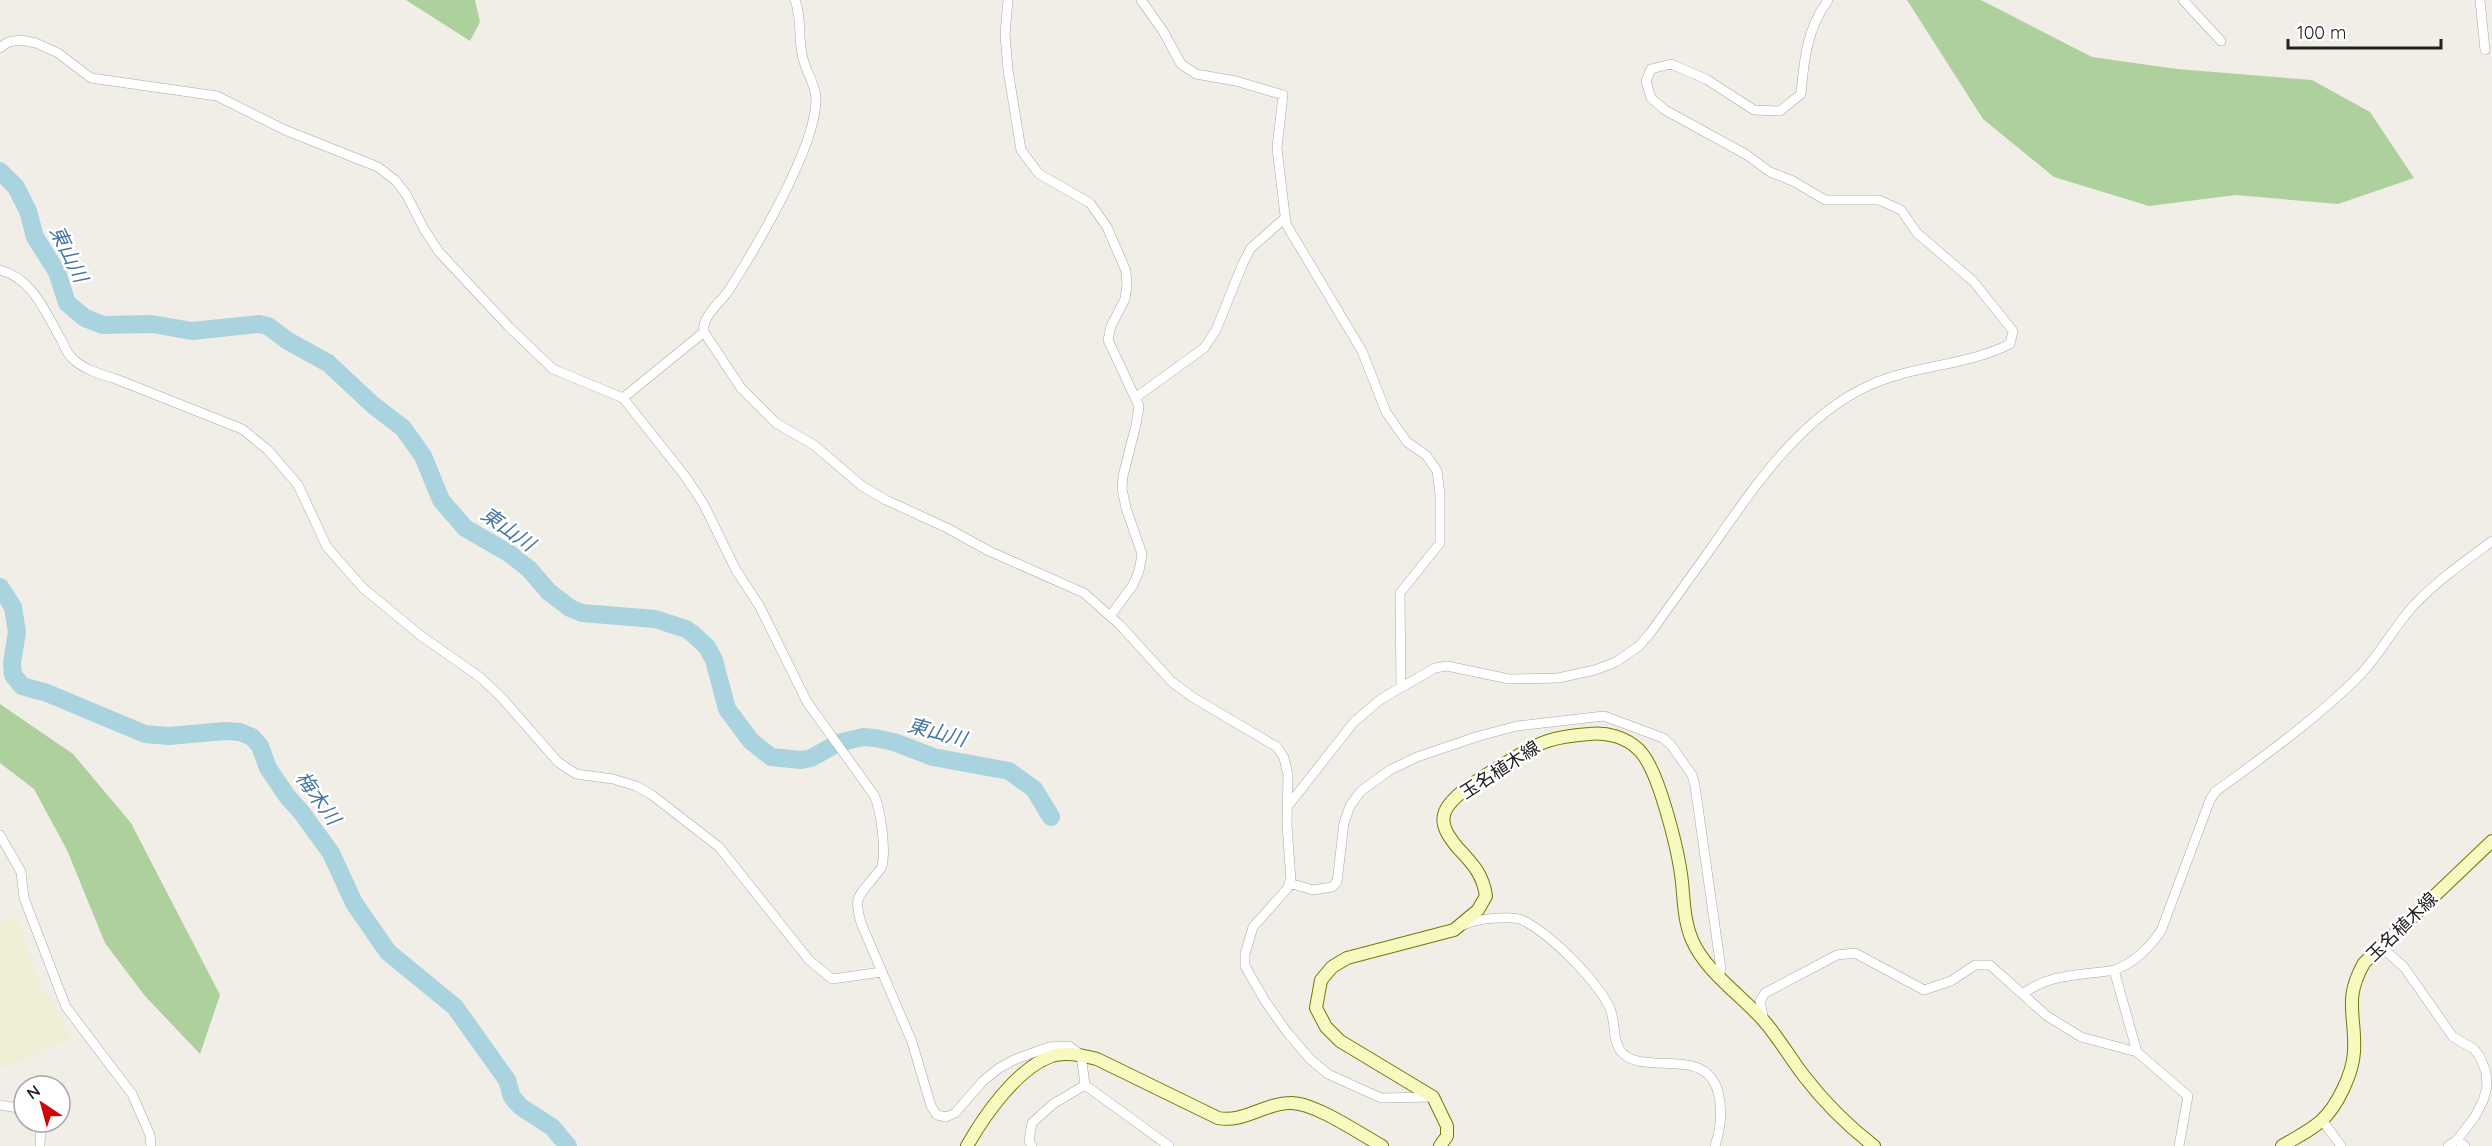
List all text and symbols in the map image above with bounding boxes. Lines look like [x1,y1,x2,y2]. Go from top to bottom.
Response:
scale bar [2288,12,2441,50]
text: 100 m [2297,21,2346,44]
water label: 東山川 [45,221,95,288]
water label: 東山川 [477,501,542,557]
water label: 東山川 [905,712,971,752]
street label: 玉名植木線 [1456,735,1544,804]
water label: 梅木川 [291,766,347,831]
street label: 玉名植木線 [2361,887,2442,966]
north arrow [12,1074,72,1134]
text: N [23,1080,44,1103]

